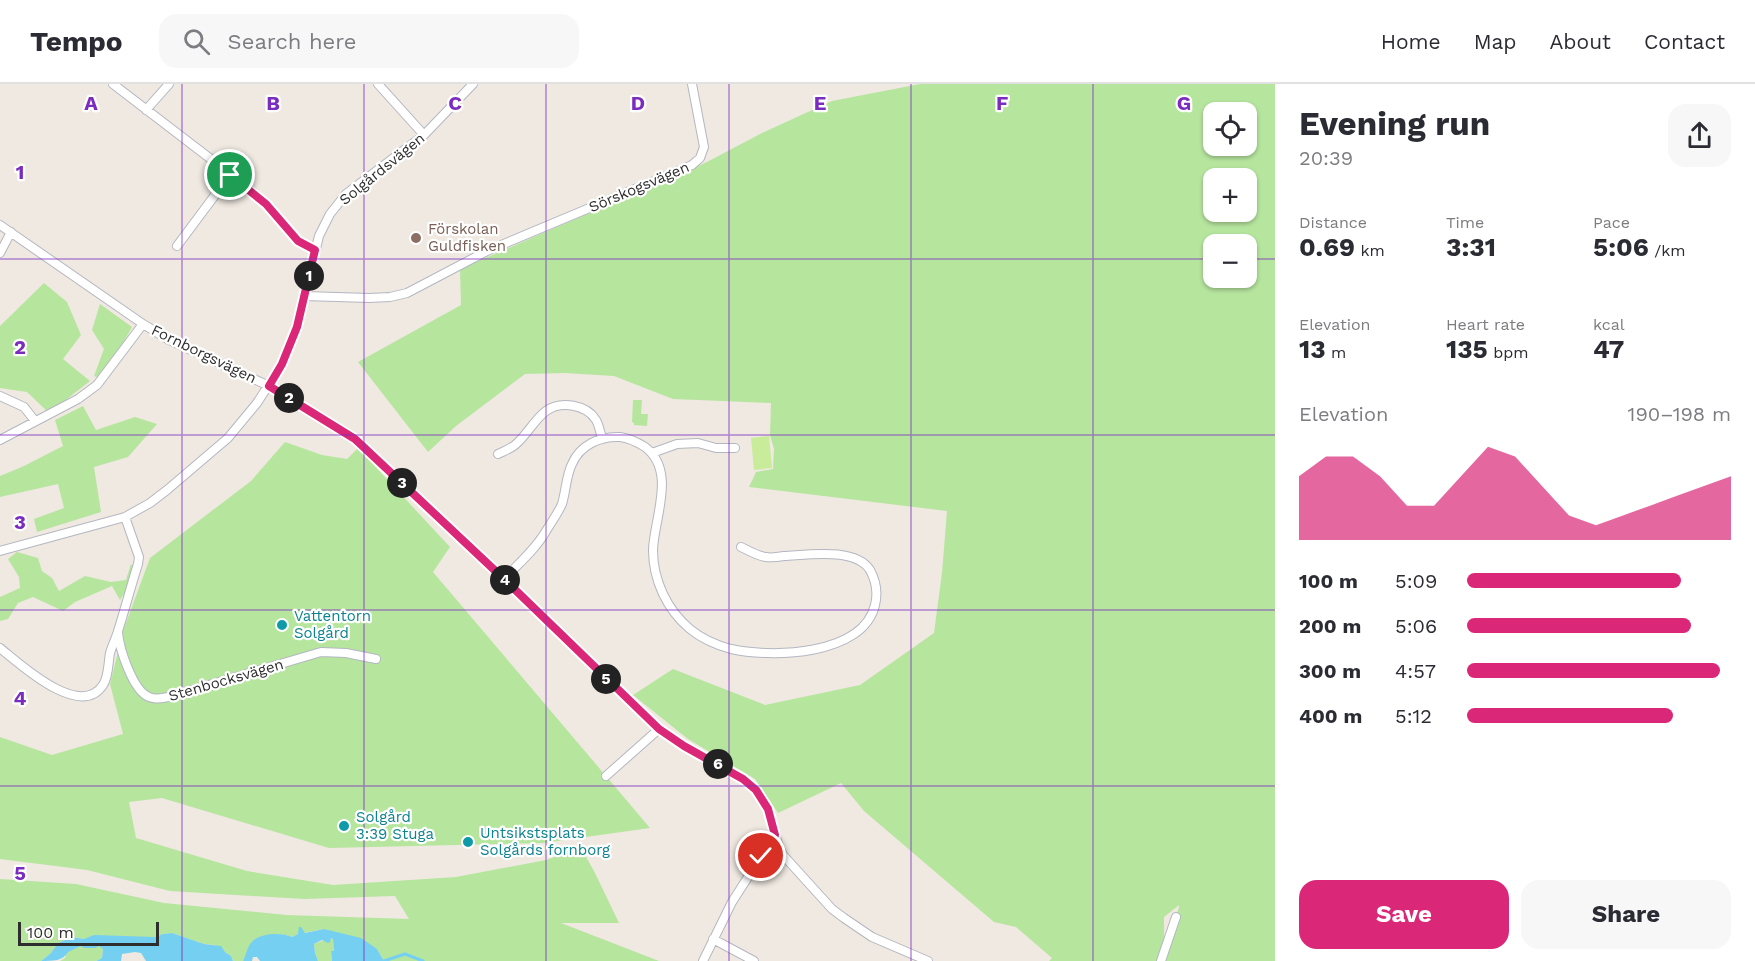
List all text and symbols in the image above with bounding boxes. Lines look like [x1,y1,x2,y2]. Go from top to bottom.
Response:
search box [159,14,579,68]
text: Tempo [30,25,123,58]
icon: search [180,25,213,58]
text: Search here [228,29,357,54]
text: Home [1381,29,1441,54]
text: Map [1474,29,1517,54]
text: About [1550,29,1611,54]
text: Contact [1644,29,1725,54]
text: A [84,91,98,115]
text: B [266,91,280,115]
text: C [448,91,462,115]
text: D [631,91,645,115]
text: E [814,91,826,115]
text: F [996,91,1008,115]
text: G [1177,91,1191,115]
map controls [1203,102,1257,288]
button: locate [1203,102,1257,156]
text: Evening run [1299,104,1490,143]
button: share [1668,104,1731,167]
street label: Solgårdsvägen [336,129,428,209]
text: 20:39 [1299,146,1353,170]
pin [204,149,255,200]
icon: arrive [213,158,246,191]
street label: Sörskogsvägen [586,158,692,216]
text: 1 [16,160,24,184]
button: + [1203,168,1257,222]
text: Distance [1299,213,1367,232]
text: Time [1446,213,1484,232]
text: Pace [1593,213,1630,232]
place label: Förskolan Guldfisken [428,220,506,255]
marker: Förskolan Guldfisken [409,231,423,245]
text: 0.69 [1299,232,1355,262]
text: 3:31 [1446,232,1496,262]
text: 5:06 [1593,232,1649,262]
button: − [1203,234,1257,288]
text: km [1355,241,1385,260]
text: /km [1649,241,1686,260]
pin: 1 [294,261,324,291]
text: 1 [306,266,312,285]
text: Elevation [1299,315,1370,334]
text: Heart rate [1446,315,1525,334]
text: kcal [1593,315,1625,334]
street label: Fornborgsvägen [149,321,259,387]
text: 13 [1299,334,1326,364]
text: 135 [1446,334,1488,364]
text: 47 [1593,334,1624,364]
text: 2 [14,335,26,359]
text: m [1326,343,1346,362]
text: bpm [1488,343,1529,362]
pin: 2 [274,383,304,413]
text: 2 [284,388,294,407]
text: Elevation [1299,402,1388,426]
text: 190–198 m [1628,402,1731,426]
pin: 3 [387,468,417,498]
text: 3 [397,473,407,492]
text: 3 [14,510,26,534]
pin: 4 [490,565,520,595]
text: 100 m [1299,569,1358,593]
text: 5:09 [1395,569,1437,593]
text: 4 [500,570,510,589]
place label: Vattentorn Solgård [294,607,371,642]
text: 200 m [1299,614,1361,638]
text: 5:06 [1395,614,1437,638]
marker: Vattentorn Solgård [275,618,289,632]
street label: Stenbocksvägen [166,655,286,705]
text: 300 m [1299,659,1361,683]
text: 4:57 [1395,659,1436,683]
pin: 5 [591,664,621,694]
text: 5 [601,669,611,688]
text: 4 [14,686,27,710]
text: 400 m [1299,704,1362,728]
text: 5:12 [1395,704,1432,728]
pin: 6 [703,749,733,779]
text: 6 [713,754,723,773]
place label: Solgård 3:39 Stuga [356,808,434,843]
marker: Solgård 3:39 Stuga [337,819,351,833]
place label: Untsikstsplats Solgårds fornborg [480,824,610,859]
pin [735,830,786,881]
marker: Untsikstsplats Solgårds fornborg [461,835,475,849]
icon: check [744,839,777,872]
text: 5 [14,861,26,885]
button: Save [1299,880,1509,949]
button: Share [1521,880,1731,949]
scale bar [18,919,159,946]
text: 100 m [27,923,74,942]

